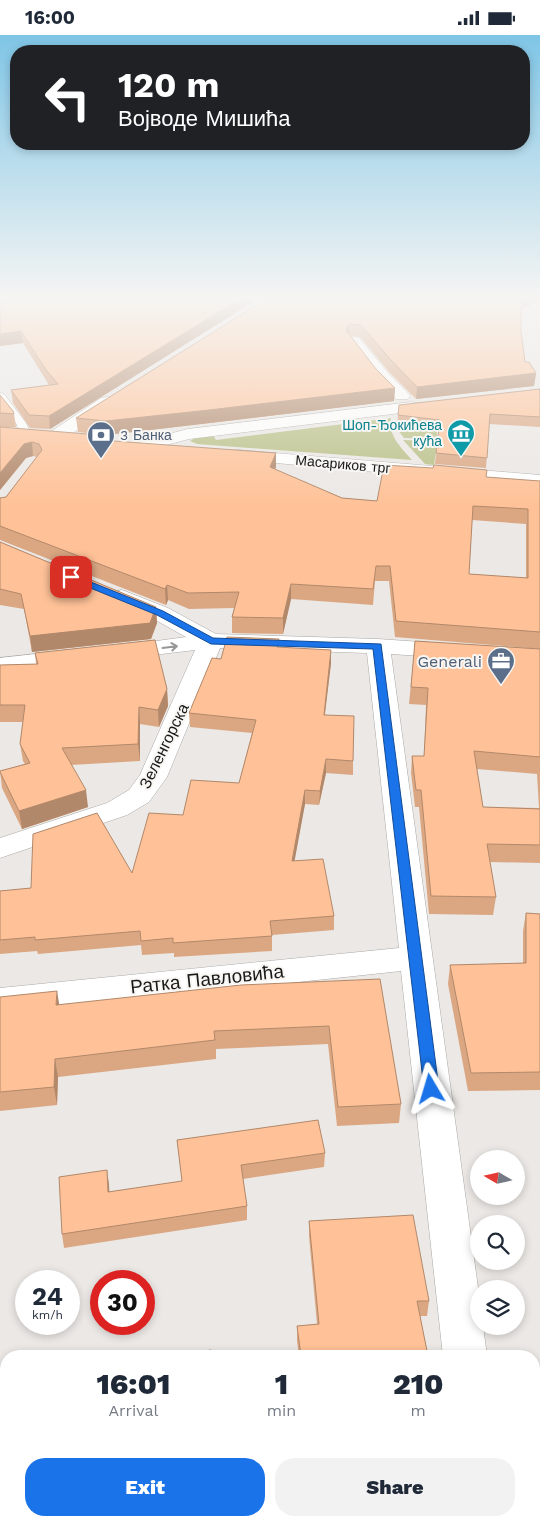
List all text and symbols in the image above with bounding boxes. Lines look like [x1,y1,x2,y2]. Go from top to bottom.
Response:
text: 16:00 [25,6,75,29]
text: 120 m [118,64,219,106]
icon: left [35,65,100,130]
text: Војводе Мишића [118,106,291,131]
place label: Шоп-Ђокићева кућа [342,417,442,449]
museum icon: Шоп-Ђокићева кућа [446,418,476,457]
bank icon: 3 Банка [86,420,116,459]
place label: 3 Банка [120,427,172,443]
street label: Масариков трг [295,452,391,476]
pin [50,556,92,598]
icon: arrive [57,563,85,591]
one-way arrow [162,641,178,651]
office icon: Generali [486,646,516,685]
place label: Generali [418,652,482,671]
street label: Зеленгорска [135,700,193,792]
street label: Ратка Павловића [129,959,285,998]
position arrow [404,1062,456,1114]
north arrow [470,1150,525,1205]
map controls [470,1150,525,1335]
button: search [470,1215,525,1270]
speed limit sign: 30 [90,1270,155,1335]
button: layers [470,1280,525,1335]
text: 24 [32,1282,63,1311]
text: km/h [32,1308,63,1322]
text: 16:01 [96,1366,170,1401]
text: 1 [275,1366,288,1401]
text: 210 [393,1366,444,1401]
text: Arrival [108,1401,158,1420]
text: min [267,1401,296,1420]
text: m [410,1401,426,1420]
button: Exit [25,1458,265,1516]
button: Share [275,1458,515,1516]

